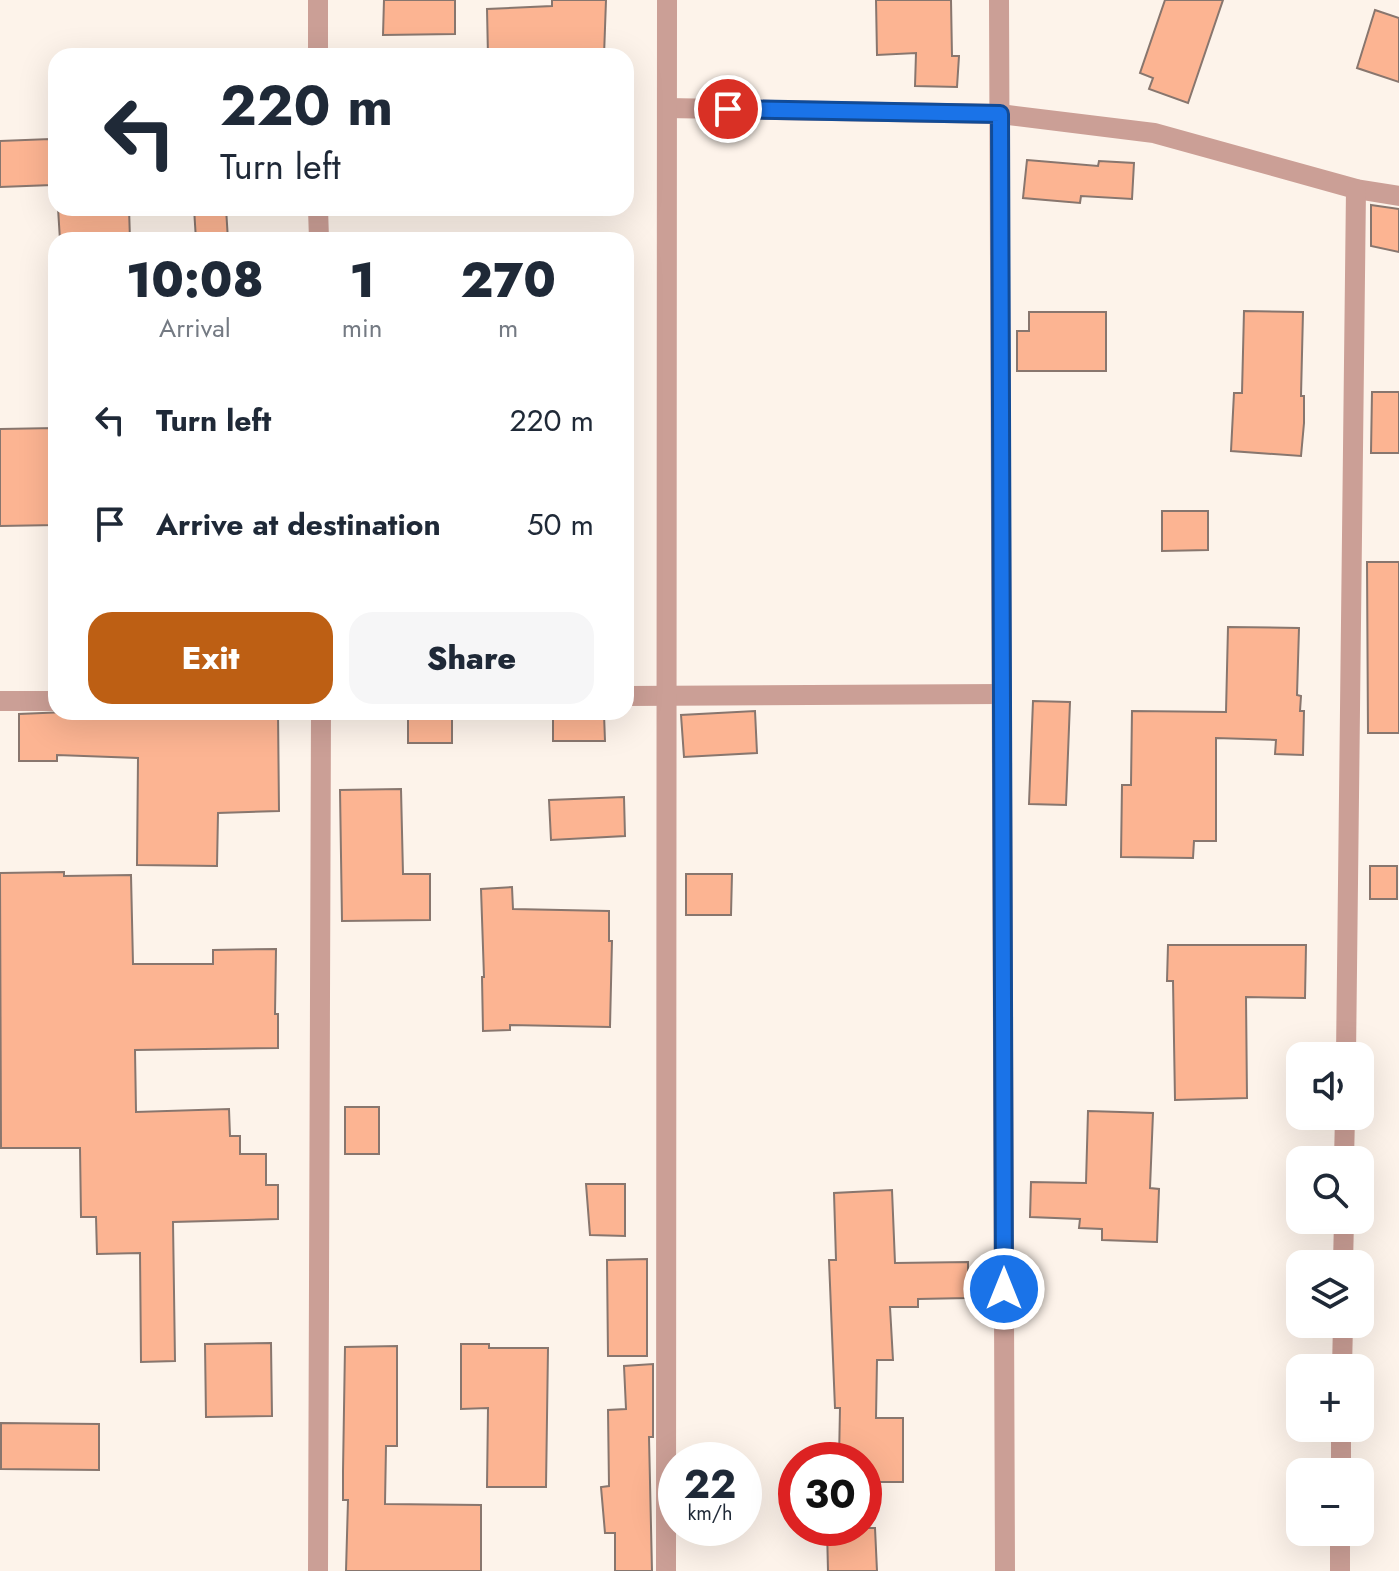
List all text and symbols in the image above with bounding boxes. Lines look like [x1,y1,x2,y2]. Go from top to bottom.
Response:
text: 220 m [220,65,393,146]
pin [694,75,762,143]
icon: left [88,80,192,184]
icon: arrive [706,87,750,131]
text: Turn left [220,140,341,192]
text: 10:08 [126,246,264,315]
text: 1 [349,246,375,315]
text: 270 [460,246,556,315]
text: Arrival [159,309,231,347]
text: min [342,309,382,347]
text: m [498,309,518,347]
icon: left [88,398,132,442]
text: Turn left [156,399,271,442]
text: 220 m [509,399,594,442]
icon: arrive [88,502,132,546]
text: Arrive at destination [156,503,441,546]
text: 50 m [527,503,594,546]
button: Exit [88,612,333,704]
button: Share [349,612,594,704]
map controls [1286,1042,1374,1546]
button: sound [1286,1042,1374,1130]
button: search [1286,1146,1374,1234]
position arrow [962,1247,1046,1331]
button: layers [1286,1250,1374,1338]
button: + [1286,1354,1374,1442]
speed limit sign: 30 [778,1442,882,1546]
text: 22 [684,1455,736,1513]
button: − [1286,1458,1374,1546]
text: km/h [687,1499,733,1528]

